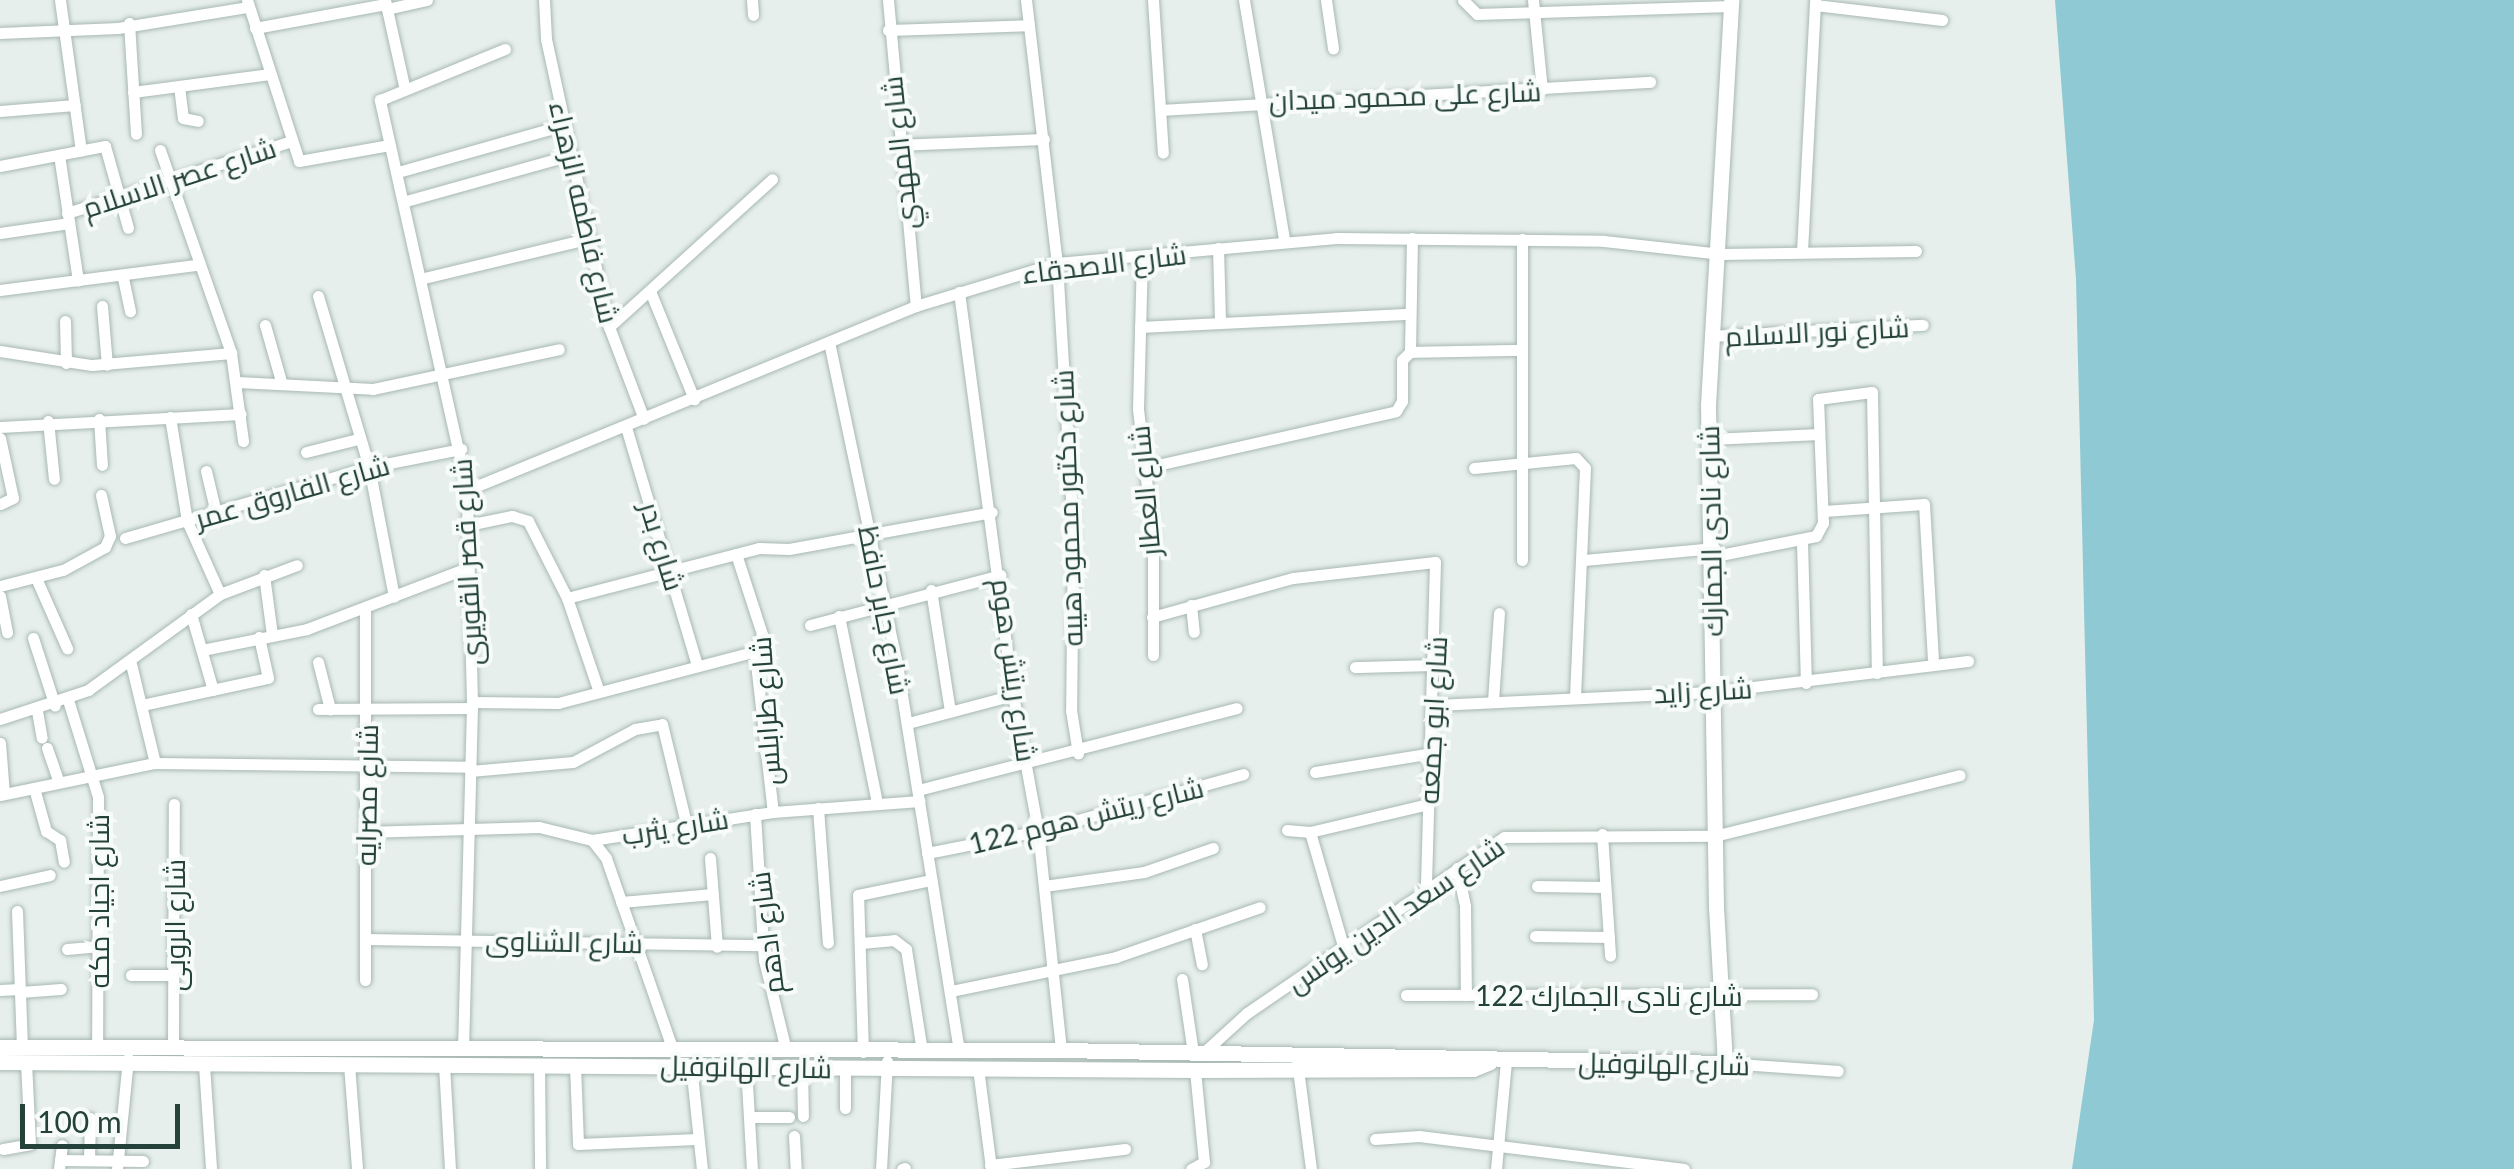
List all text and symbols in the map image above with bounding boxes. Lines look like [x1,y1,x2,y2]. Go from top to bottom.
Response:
street label: شارع على محمود ميدان [1268,73,1542,117]
street label: شارع المهدي [874,75,924,231]
street label: شارع فاطمه الزهراء [543,98,627,326]
street label: شارع عصر الاسلام [78,130,280,224]
street label: شارع الاصدقاء [1020,236,1188,290]
street label: شارع نور الاسلام [1724,309,1910,353]
street label: شارع دكتور محمود هيبه [1045,369,1089,647]
street label: شارع العطار [1122,424,1166,558]
street label: شارع نادى الجمارك [1691,425,1729,637]
street label: شارع الفاروق عمر [191,447,393,535]
street label: شارع قصر القويرى [444,458,488,666]
street label: شارع بدر [634,497,692,595]
street label: شارع جابر حافظ [852,523,918,697]
street label: شارع ريتش هوم [986,576,1044,764]
street label: شارع طرابلس [743,635,787,787]
street label: شارع ابو جمعه [1411,635,1453,805]
street label: شارع زايد [1653,671,1753,709]
street label: شارع مصرايه [348,724,384,866]
street label: شارع ريتش هوم 122 [965,770,1207,860]
street label: شارع يثرب [619,801,731,851]
street label: شارع اجياد مكه [81,814,115,988]
street label: شارع سعد الدين يونس [1280,829,1510,999]
street label: شارع الروبى [157,859,191,991]
street label: شارع ادهم [742,870,790,996]
street label: شارع الشناوى [485,923,643,959]
street label: شارع نادى الجمارك 122 [1475,978,1743,1012]
street label: شارع الهانوفيل [1578,1045,1750,1081]
street label: شارع الهانوفيل [660,1048,832,1084]
scale bar [25,1084,185,1146]
text: 100 m [37,1103,122,1139]

